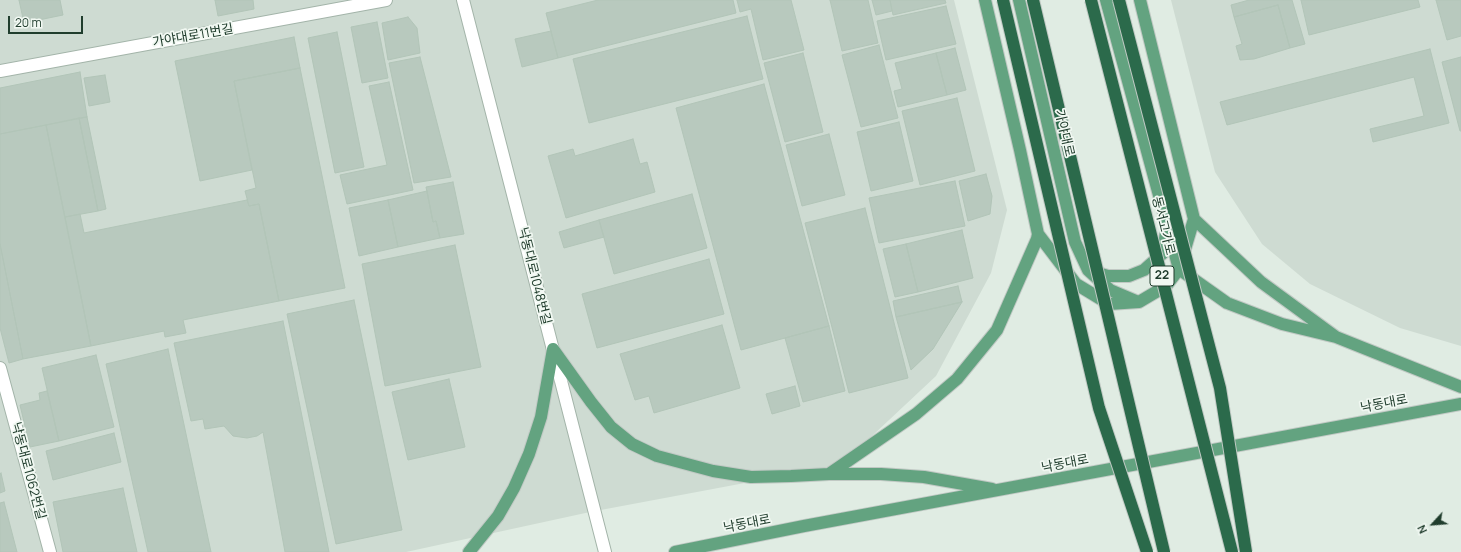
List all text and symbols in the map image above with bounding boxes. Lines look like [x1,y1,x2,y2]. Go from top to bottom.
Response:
scale bar [10,8,85,34]
text: 20 m [15,14,42,31]
street label: 가야대로11번길 [151,21,235,51]
street label: 가야대로 [1051,108,1077,158]
street label: 동서고가로 [1148,195,1178,257]
street label: 낙동대로1048번길 [514,226,554,326]
road number: 22 [1150,266,1174,286]
street label: 낙동대로 [1359,392,1409,416]
street label: 낙동대로1062번길 [7,421,49,521]
street label: 낙동대로 [1040,452,1090,476]
north arrow [1413,504,1453,544]
street label: 낙동대로 [722,512,772,536]
text: N [1413,523,1430,536]

